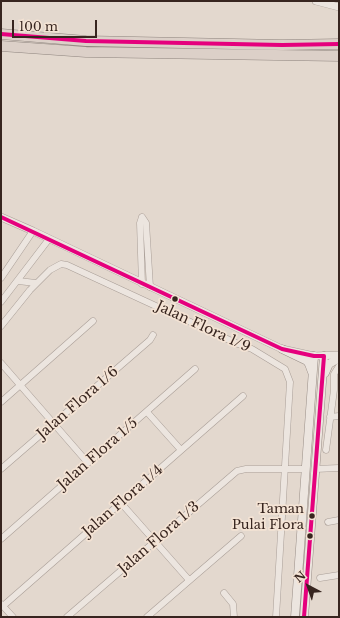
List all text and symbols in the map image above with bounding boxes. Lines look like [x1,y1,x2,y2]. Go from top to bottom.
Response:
scale bar [14,12,99,38]
text: 100 m [19,19,58,34]
unlabelled marker [170,294,180,304]
street label: Jalan Flora 1/9 [153,298,253,356]
street label: Jalan Flora 1/6 [34,363,122,443]
street label: Jalan Flora 1/5 [54,415,142,493]
street label: Jalan Flora 1/4 [79,462,167,540]
street label: Jalan Flora 1/3 [115,498,203,578]
place label: Taman Pulai Flora [232,501,304,532]
marker: Taman Pulai Flora [307,511,317,521]
unlabelled marker [305,531,315,541]
north arrow [288,566,328,606]
text: N [292,568,309,586]

